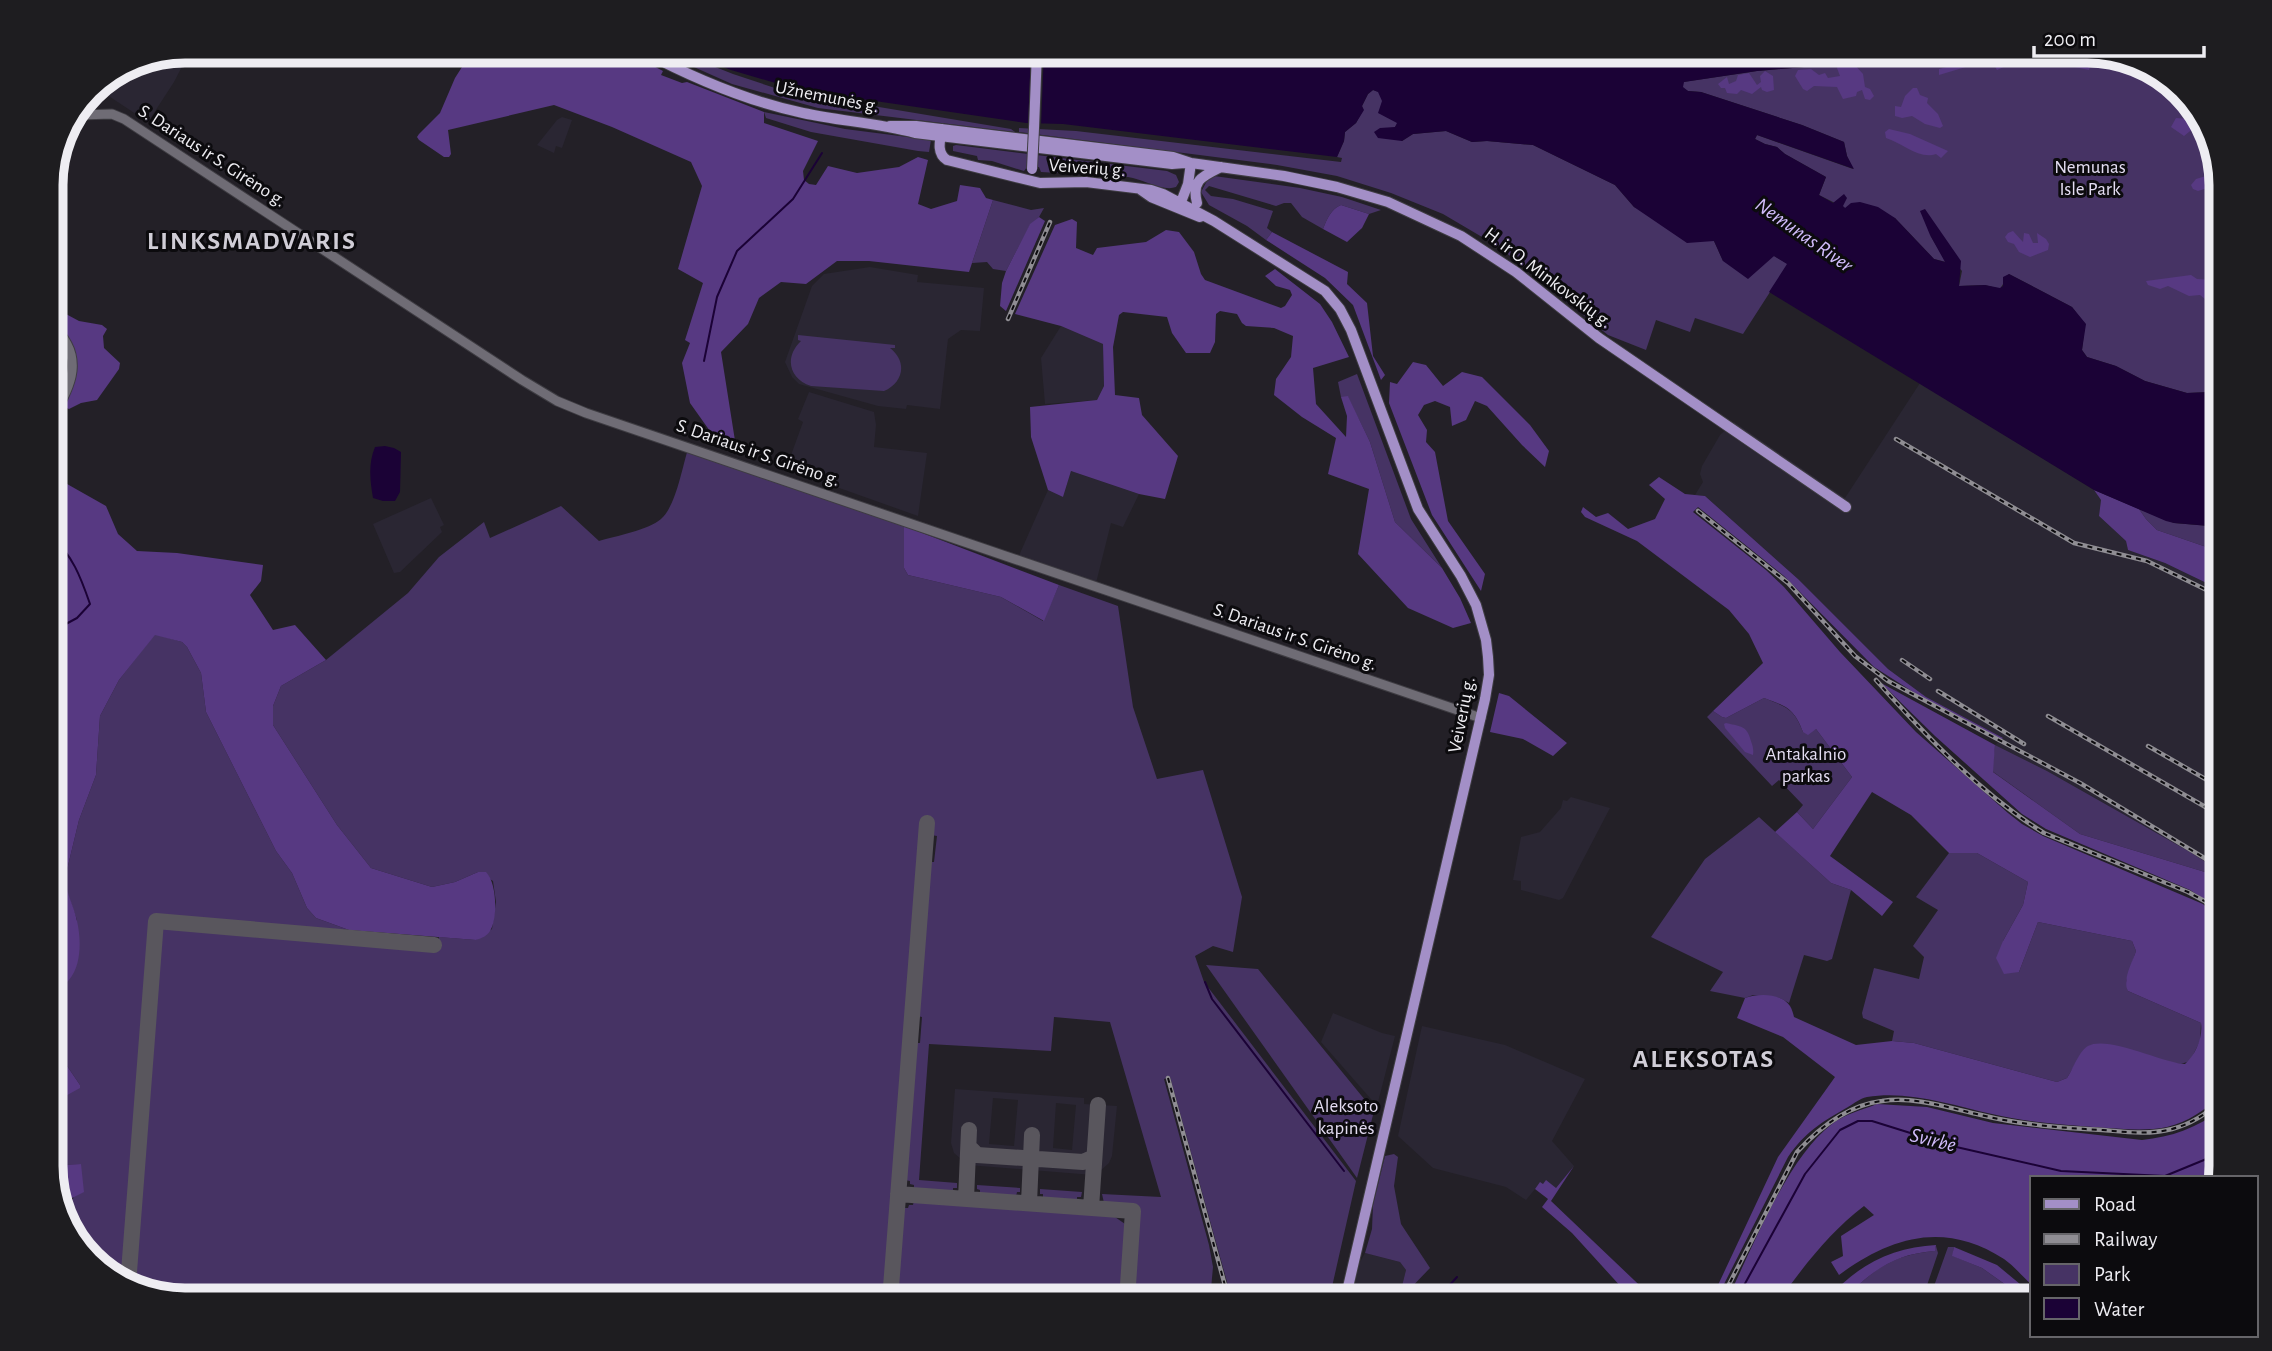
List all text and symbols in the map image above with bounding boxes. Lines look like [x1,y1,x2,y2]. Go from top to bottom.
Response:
scale bar [2034,14,2204,58]
text: 200 m [2044,29,2096,50]
street label: Užnemunės g. [773,78,881,116]
street label: S. Dariaus ir S. Girėno g. [135,101,289,211]
street label: Veiverių g. [1048,156,1126,180]
park label: Nemunas Isle Park [2054,158,2126,199]
water label: Nemunas River [1751,194,1858,277]
street label: H. ir O. Minkovskių g. [1481,224,1615,332]
district label: LINKSMADVARIS [147,228,357,254]
street label: S. Dariaus ir S. Girėno g. [674,416,842,490]
street label: S. Dariaus ir S. Girėno g. [1211,600,1379,674]
street label: Veiverių g. [1445,675,1479,755]
park label: Antakalnio parkas [1766,745,1846,786]
district label: ALEKSOTAS [1633,1046,1775,1072]
park label: Aleksoto kapinės [1314,1097,1378,1138]
water label: Svirbė [1908,1124,1958,1156]
legend [2030,1176,2258,1337]
text: Road [2094,1194,2136,1215]
text: Railway [2094,1229,2157,1250]
text: Park [2094,1264,2131,1285]
text: Water [2094,1299,2144,1320]

